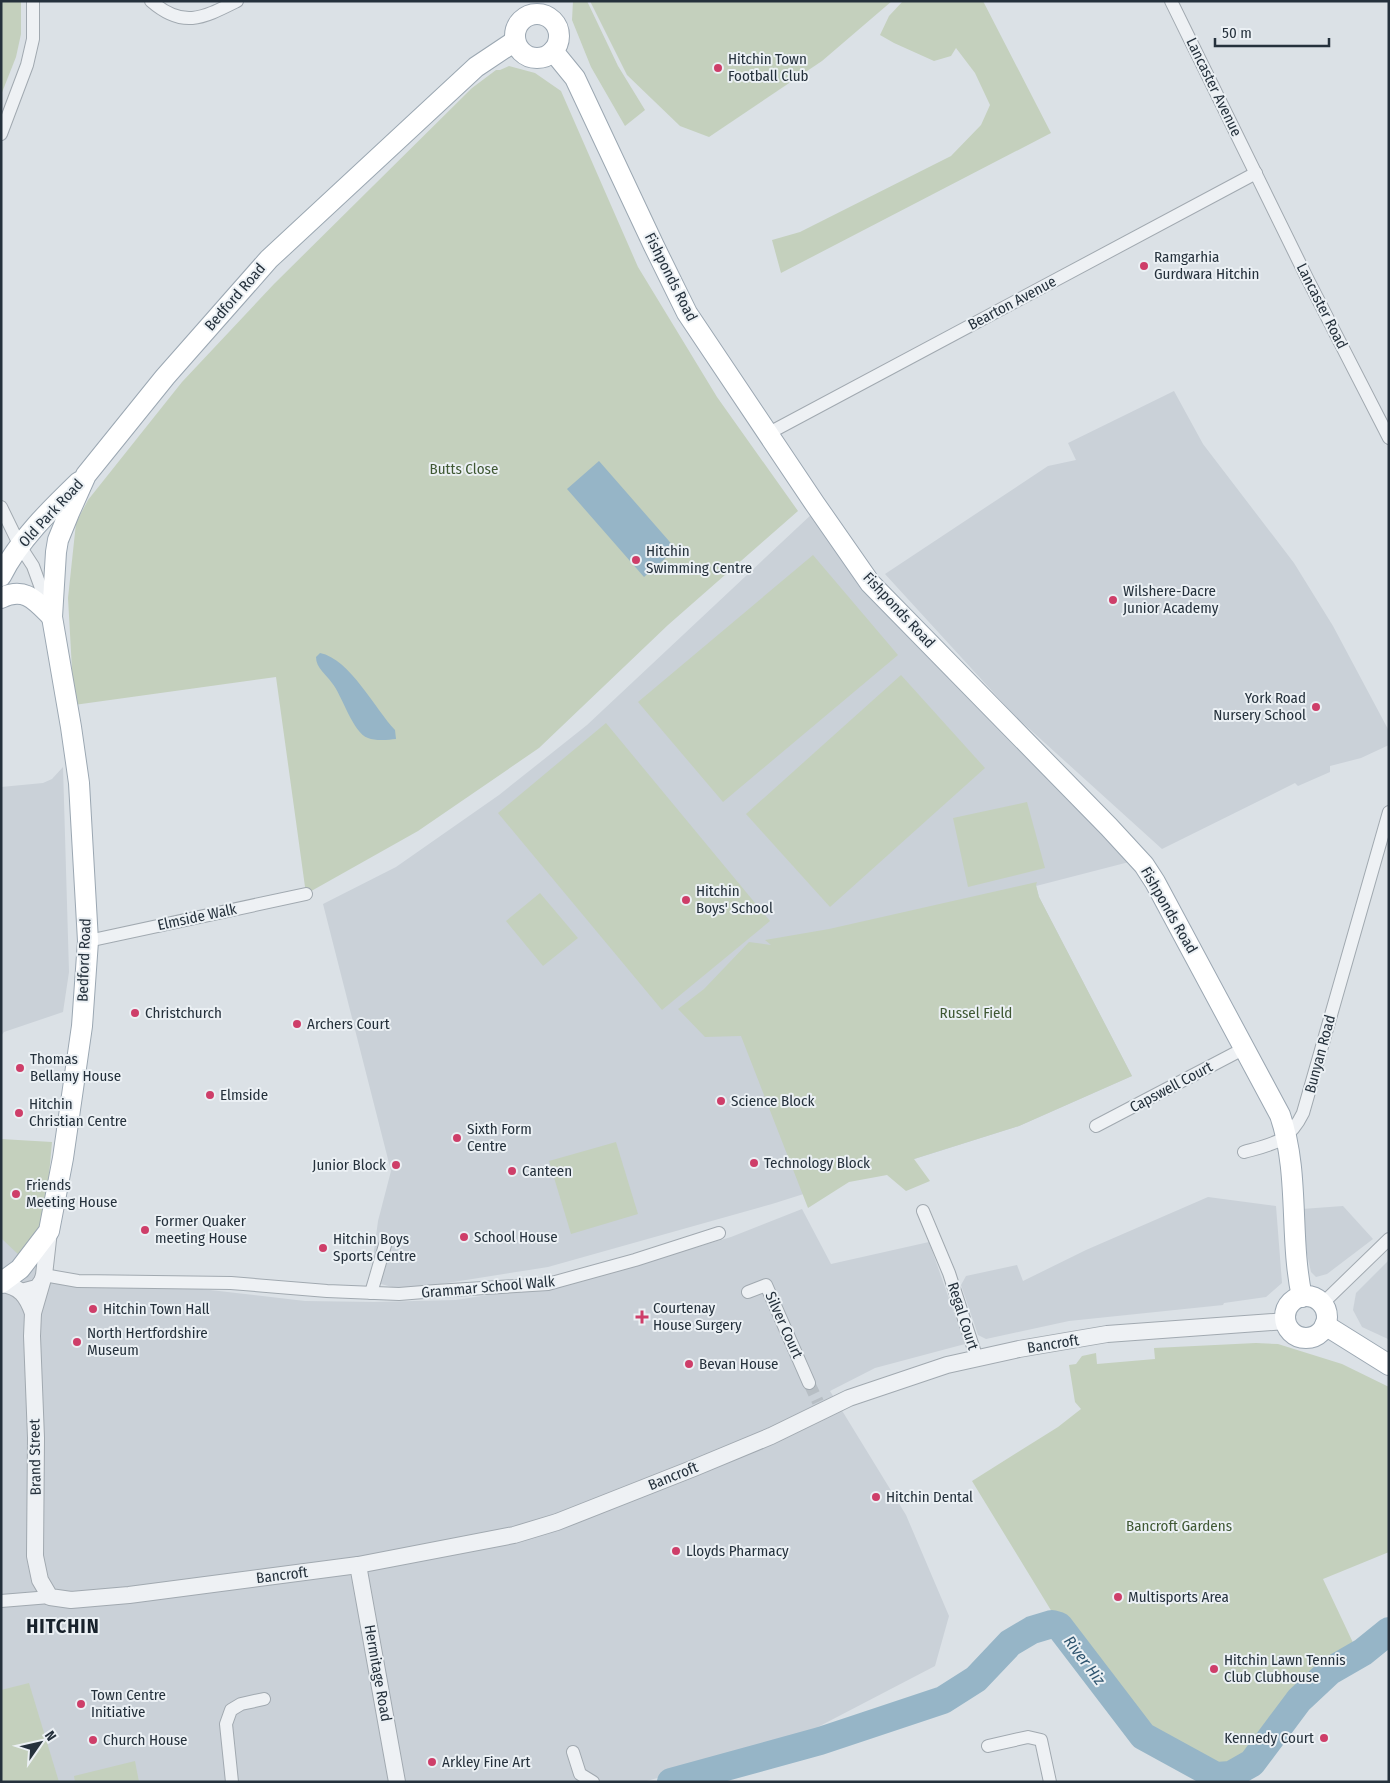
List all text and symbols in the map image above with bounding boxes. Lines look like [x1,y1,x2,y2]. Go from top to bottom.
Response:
scale bar [1215,15,1329,47]
text: 50 m [1222,24,1252,42]
street label: Lancaster Avenue [1182,35,1246,139]
place label: Hitchin Town Football Club [728,50,808,85]
marker: Hitchin Town Football Club [712,62,724,74]
street label: Fishponds Road [641,230,701,324]
place label: Ramgarhia Gurdwara Hitchin [1154,248,1259,283]
street label: Bedford Road [201,260,269,334]
marker: Ramgarhia Gurdwara Hitchin [1138,260,1150,272]
street label: Lancaster Road [1293,260,1351,352]
street label: Bearton Avenue [965,272,1059,334]
park label: Butts Close [430,460,498,478]
street label: Old Park Road [15,475,87,551]
place label: Hitchin Swimming Centre [646,542,752,577]
marker: Hitchin Swimming Centre [630,554,642,566]
street label: Fishponds Road [859,568,939,652]
place label: Wilshere-Dacre Junior Academy [1123,582,1219,617]
marker: Wilshere-Dacre Junior Academy [1107,594,1119,606]
place label: York Road Nursery School [1213,689,1306,724]
marker: York Road Nursery School [1310,701,1322,713]
street label: Fishponds Road [1137,863,1201,957]
place label: Hitchin Boys' School [696,882,773,917]
marker: Hitchin Boys' School [680,894,692,906]
street label: Elmside Walk [156,900,238,934]
street label: Bedford Road [74,918,94,1002]
place label: Christchurch [145,1004,222,1022]
park label: Russel Field [940,1004,1012,1022]
marker: Christchurch [129,1007,141,1019]
street label: Bunyan Road [1301,1013,1339,1095]
place label: Archers Court [307,1015,390,1033]
marker: Archers Court [291,1018,303,1030]
place label: Thomas Bellamy House [30,1050,121,1085]
street label: Capswell Court [1127,1058,1215,1116]
marker: Thomas Bellamy House [14,1062,26,1074]
place label: Elmside [220,1086,268,1104]
marker: Elmside [204,1089,216,1101]
place label: Science Block [731,1092,814,1110]
place label: Hitchin Christian Centre [29,1095,127,1130]
marker: Science Block [715,1095,727,1107]
marker: Hitchin Christian Centre [13,1107,25,1119]
place label: Sixth Form Centre [467,1120,532,1155]
marker: Sixth Form Centre [451,1132,463,1144]
place label: Technology Block [764,1154,870,1172]
place label: Junior Block [312,1156,386,1174]
marker: Technology Block [748,1157,760,1169]
marker: Junior Block [390,1159,402,1171]
place label: Canteen [522,1162,572,1180]
marker: Canteen [506,1165,518,1177]
place label: Friends Meeting House [26,1176,117,1211]
marker: Friends Meeting House [10,1188,22,1200]
place label: Former Quaker meeting House [155,1212,247,1247]
marker: Former Quaker meeting House [139,1224,151,1236]
place label: School House [474,1228,558,1246]
place label: Hitchin Boys Sports Centre [333,1230,416,1265]
marker: School House [458,1231,470,1243]
marker: Hitchin Boys Sports Centre [317,1242,329,1254]
street label: Grammar School Walk [421,1272,555,1302]
street label: Regal Court [944,1280,982,1352]
street label: Silver Court [761,1289,807,1361]
place label: Courtenay House Surgery [653,1299,742,1334]
place label: Hitchin Town Hall [103,1300,210,1318]
marker: Hitchin Town Hall [87,1303,99,1315]
marker: Courtenay House Surgery [635,1310,649,1324]
place label: North Hertfordshire Museum [87,1324,208,1359]
street label: Bancroft [1026,1331,1080,1357]
marker: North Hertfordshire Museum [71,1336,83,1348]
place label: Bevan House [699,1355,778,1373]
marker: Bevan House [683,1358,695,1370]
street label: Brand Street [25,1418,45,1495]
street label: Bancroft [645,1458,701,1494]
place label: Hitchin Dental [886,1488,973,1506]
marker: Hitchin Dental [870,1491,882,1503]
park label: Bancroft Gardens [1126,1517,1232,1535]
place label: Lloyds Pharmacy [686,1542,789,1560]
marker: Lloyds Pharmacy [670,1545,682,1557]
street label: Bancroft [255,1563,309,1587]
place label: Multisports Area [1128,1588,1229,1606]
marker: Multisports Area [1112,1591,1124,1603]
district label: HITCHIN [26,1614,100,1638]
street label: Hermitage Road [361,1623,395,1723]
water label: River Hiz [1060,1632,1110,1689]
place label: Hitchin Lawn Tennis Club Clubhouse [1224,1651,1346,1686]
marker: Hitchin Lawn Tennis Club Clubhouse [1208,1663,1220,1675]
place label: Town Centre Initiative [91,1686,166,1721]
marker: Town Centre Initiative [75,1698,87,1710]
north arrow [15,1718,65,1768]
text: N [41,1728,60,1744]
place label: Kennedy Court [1224,1729,1314,1747]
place label: Church House [103,1731,188,1749]
marker: Kennedy Court [1318,1732,1330,1744]
marker: Church House [87,1734,99,1746]
place label: Arkley Fine Art [442,1753,530,1771]
marker: Arkley Fine Art [426,1756,438,1768]

